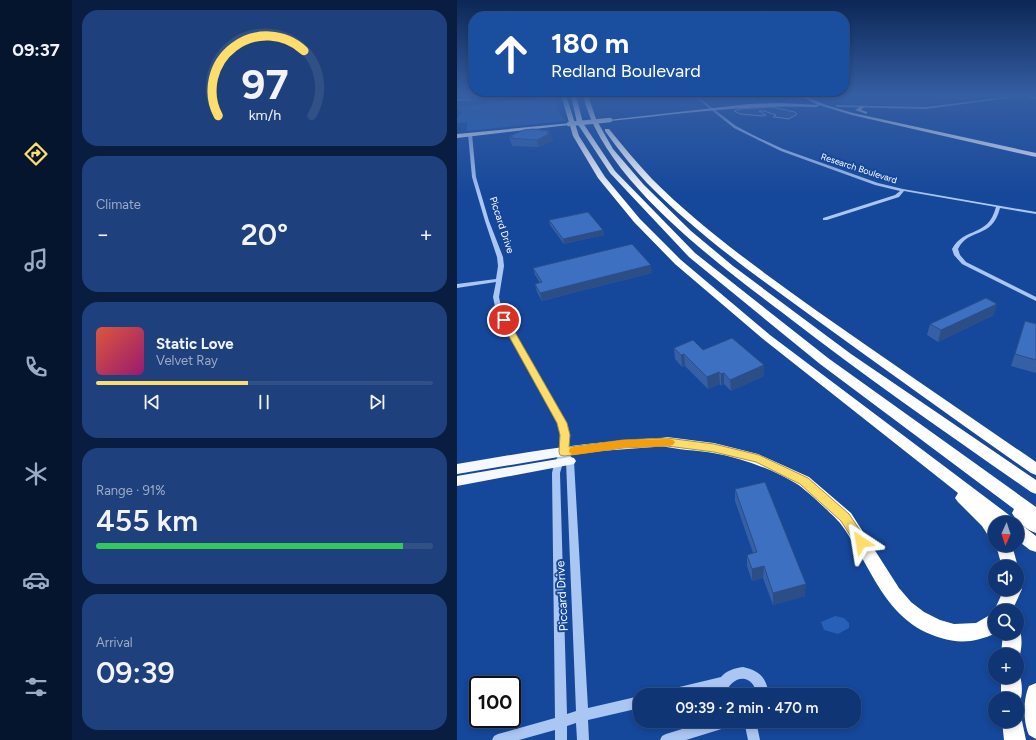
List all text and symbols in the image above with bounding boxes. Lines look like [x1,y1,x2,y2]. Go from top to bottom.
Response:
text: 180 m [551,26,629,60]
icon: ahead [485,28,537,80]
text: 09:37 [12,39,60,61]
text: 97 [241,59,288,109]
text: Redland Boulevard [551,60,701,82]
text: km/h [248,106,281,124]
icon: directions [22,140,50,168]
street label: Research Boulevard [820,151,898,185]
street label: Piccard Drive [487,195,517,256]
text: Climate [96,197,141,212]
text: 20° [241,216,288,253]
text: − [96,221,110,248]
text: + [419,221,433,248]
icon: music [22,246,50,274]
pin [487,303,521,337]
icon: arrive [493,309,515,331]
text: Static Love [156,335,234,353]
icon: phone [22,353,50,381]
text: Velvet Ray [156,353,218,368]
icon: previous [141,391,163,413]
icon: pause [253,391,275,413]
icon: next [366,391,388,413]
icon: climate [22,460,50,488]
text: Range · 91% [96,483,165,498]
text: 455 km [96,502,198,539]
north arrow [988,516,1024,552]
map controls [988,516,1024,728]
position arrow [840,521,882,563]
street label: Piccard Drive [553,560,571,632]
button: sound [988,560,1024,596]
icon: car [22,566,50,594]
button: search [988,604,1024,640]
text: Arrival [96,635,133,650]
button: + [988,648,1024,684]
text: 09:39 [96,654,175,691]
icon: filters [22,673,50,701]
speed limit sign: 100 [469,676,521,728]
button: − [988,692,1024,728]
text: 09:39 · 2 min · 470 m [676,699,818,717]

